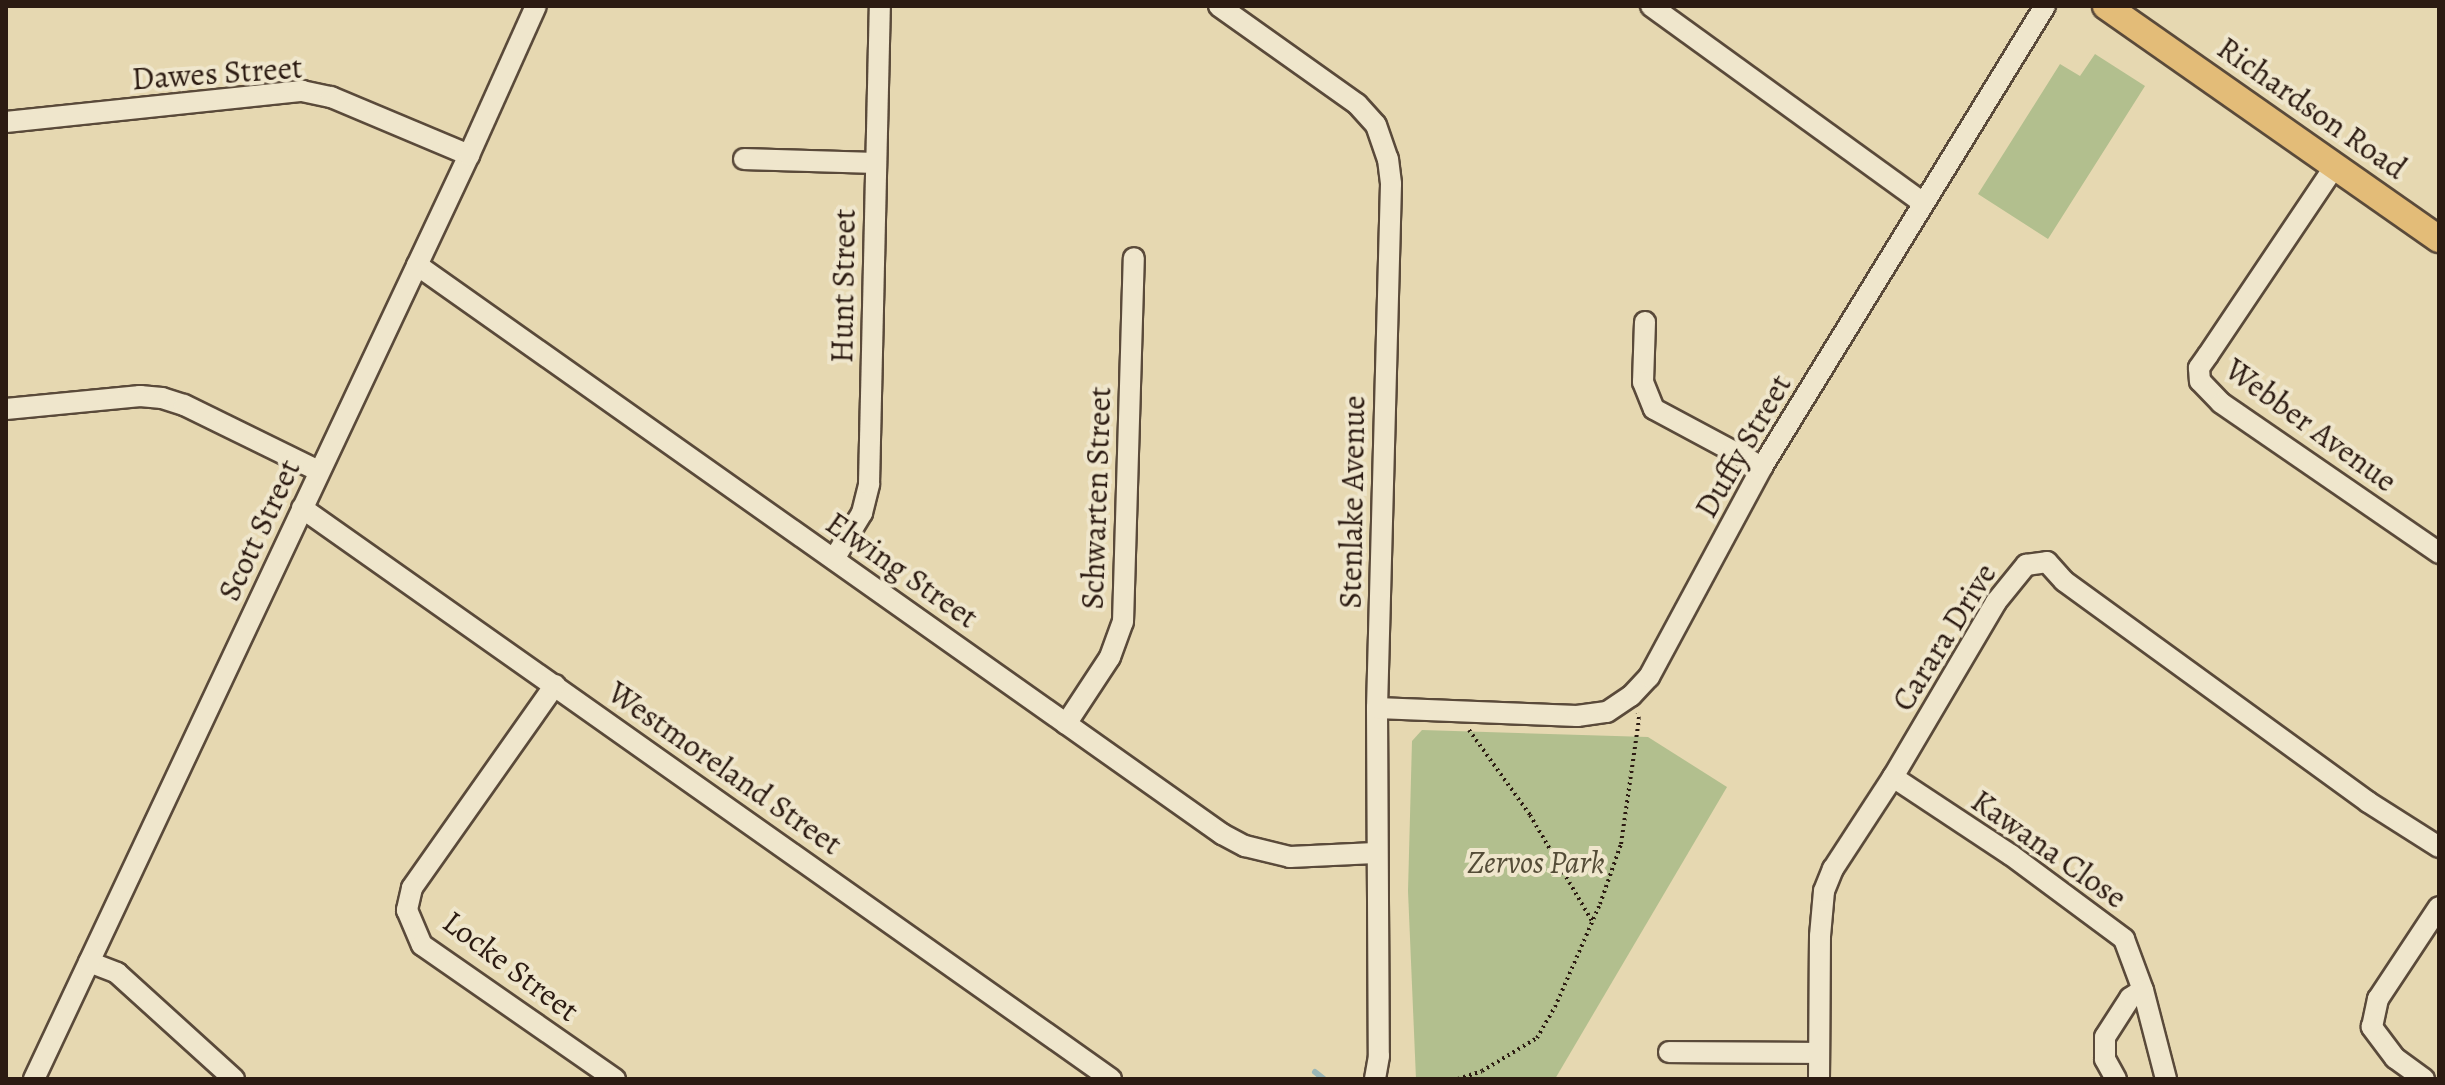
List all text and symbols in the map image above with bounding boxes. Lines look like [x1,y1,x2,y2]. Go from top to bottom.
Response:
street label: Richardson Road [2210,29,2414,187]
street label: Dawes Street [130,48,304,98]
street label: Hunt Street [822,208,864,364]
street label: Webber Avenue [2218,350,2404,500]
street label: Duffy Street [1687,367,1799,525]
street label: Schwarten Street [1073,386,1119,610]
street label: Stenlake Avenue [1331,395,1373,609]
street label: Scott Street [210,453,308,607]
street label: Elwing Street [819,504,985,636]
street label: Carara Drive [1884,556,2004,718]
street label: Westmoreland Street [601,673,849,863]
street label: Kawana Close [1964,781,2134,917]
park label: Zervos Park [1467,843,1605,881]
street label: Locke Street [435,902,587,1030]

